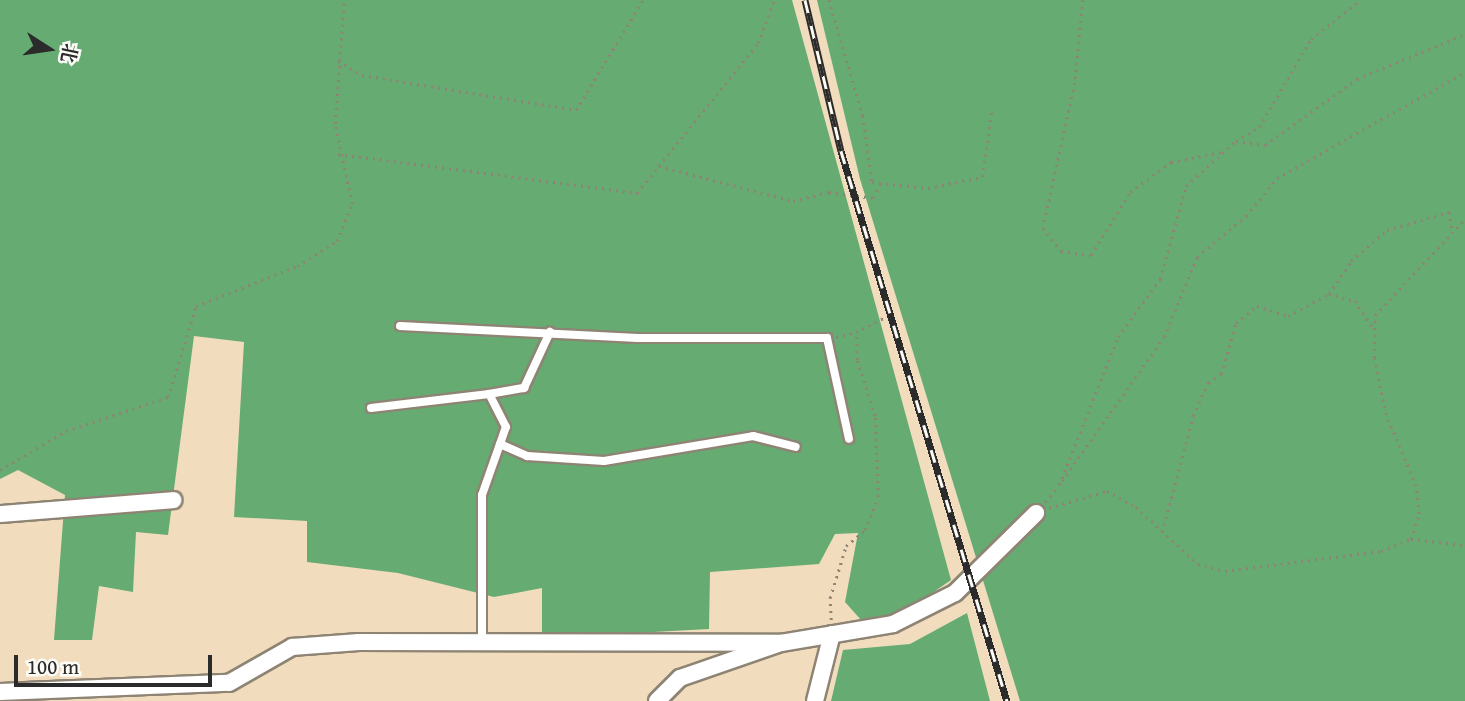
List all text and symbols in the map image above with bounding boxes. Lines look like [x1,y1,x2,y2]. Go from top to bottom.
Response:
north arrow [14,14,84,84]
text: 北 [54,41,85,66]
scale bar [18,642,215,686]
text: 100 m [27,651,79,682]

